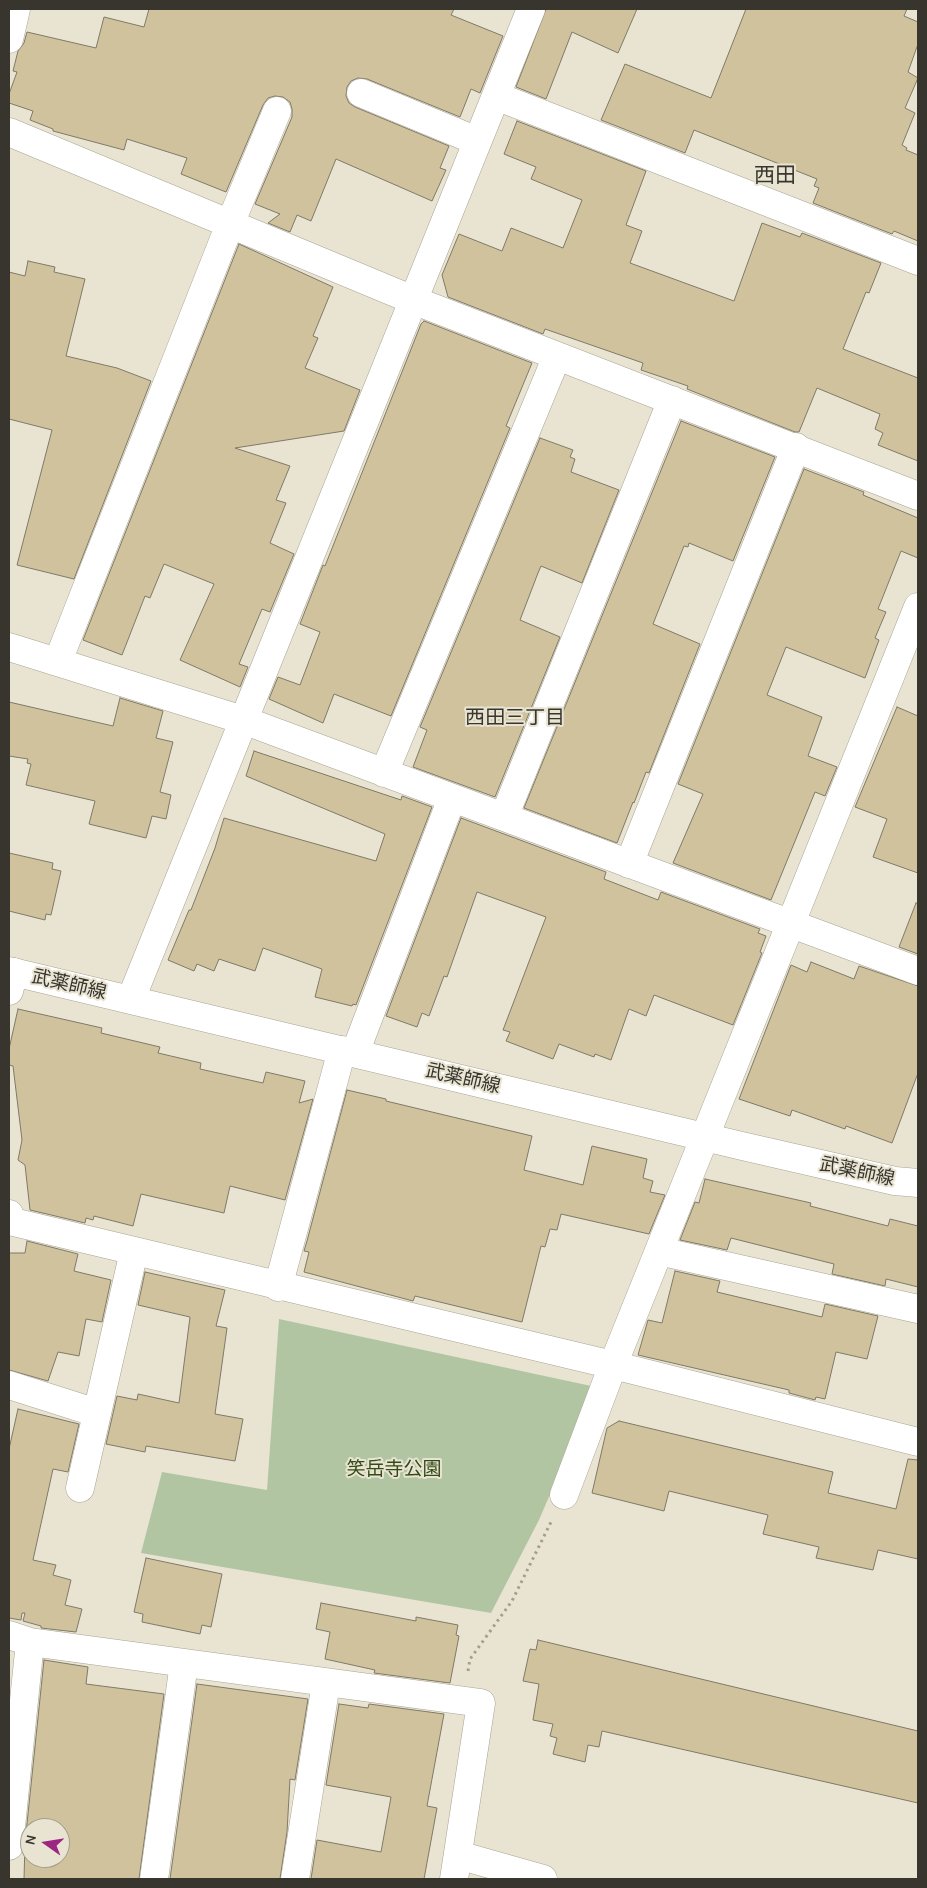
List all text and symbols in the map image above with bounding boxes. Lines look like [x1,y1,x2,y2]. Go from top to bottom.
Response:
district label: 西田 [754,163,796,189]
district label: 西田三丁目 [465,706,565,730]
street label: 武薬師線 [29,965,109,1005]
street label: 武薬師線 [423,1059,503,1099]
street label: 武薬師線 [817,1153,897,1191]
park label: 笑岳寺公園 [347,1459,441,1481]
north arrow [20,1818,70,1868]
text: N [21,1833,40,1847]

